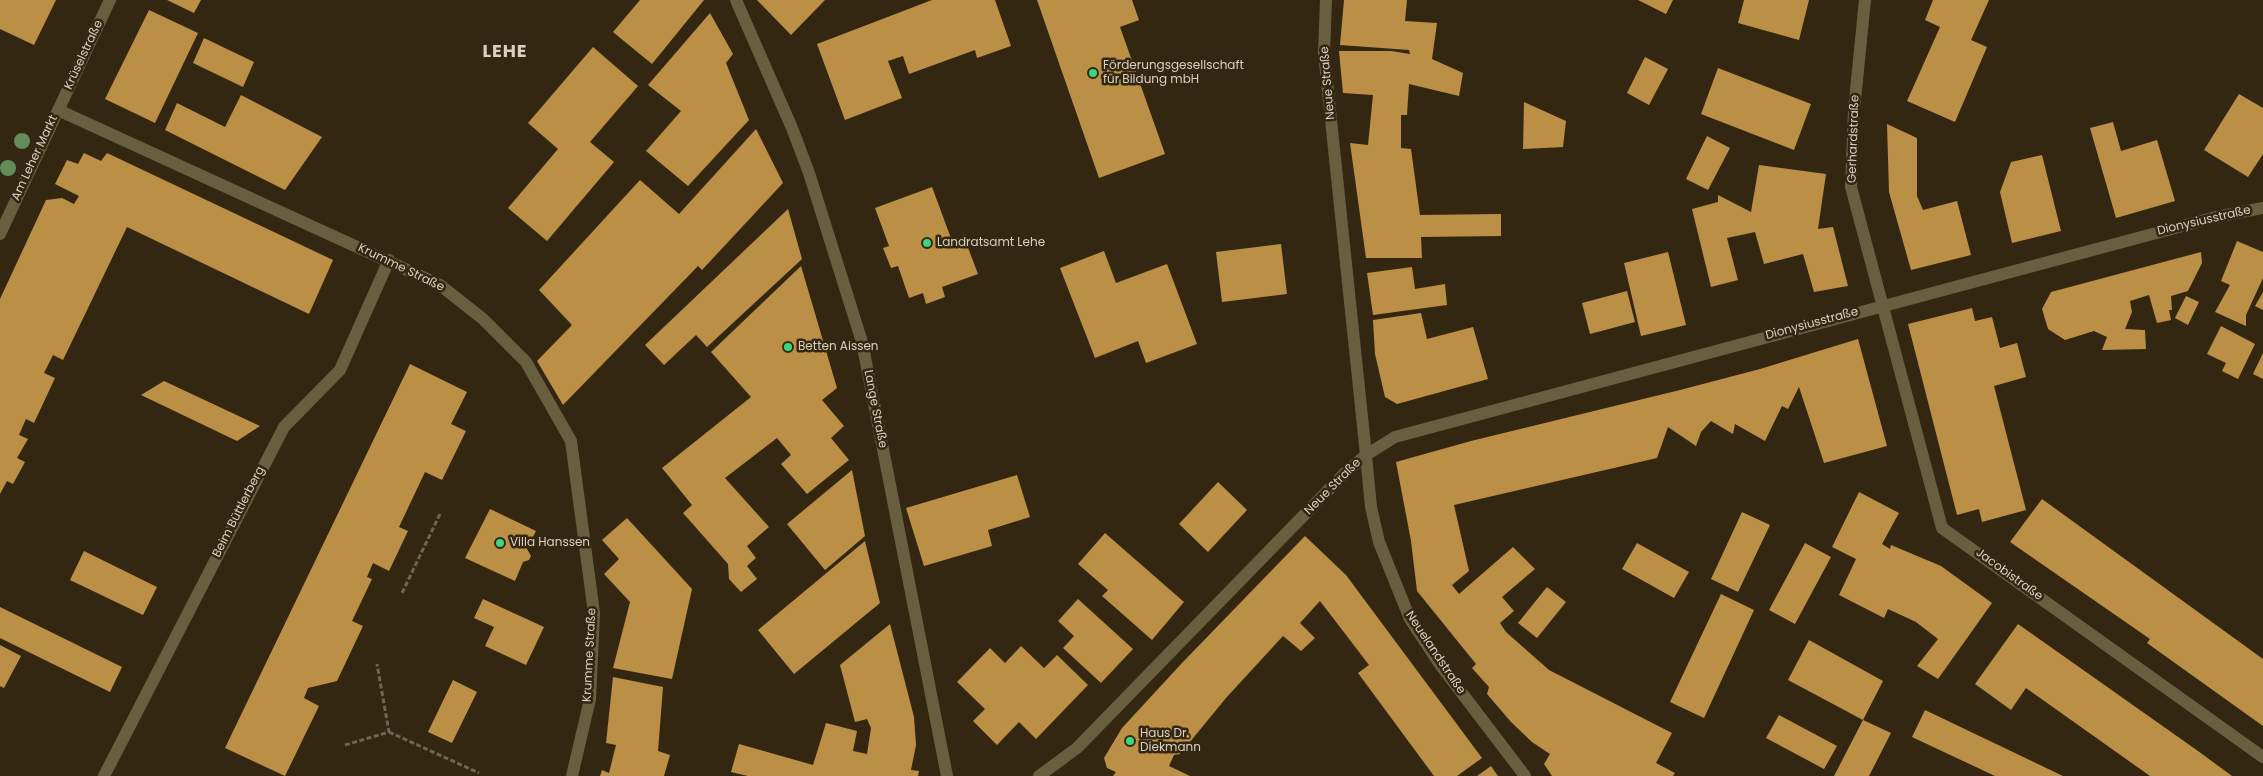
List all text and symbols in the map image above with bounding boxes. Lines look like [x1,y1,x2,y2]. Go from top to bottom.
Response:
street label: Krüselstraße [62,18,106,92]
district label: LEHE [482,41,528,63]
street label: Neue Straße [1318,46,1338,120]
place label: Förderungsgesellschaft für Bildung mbH [1103,59,1244,87]
marker: Förderungsgesellschaft für Bildung mbH [1087,67,1099,79]
street label: Gerhardstraße [1845,95,1863,183]
street label: Am Leher Markt [9,113,61,203]
street label: Dionysiusstraße [2156,203,2252,239]
place label: Landratsamt Lehe [937,236,1045,250]
marker: Landratsamt Lehe [921,237,933,249]
street label: Krumme Straße [355,241,447,295]
street label: Dionysiusstraße [1764,305,1860,343]
place label: Betten Aissen [798,340,879,354]
marker: Betten Aissen [782,341,794,353]
street label: Lange Straße [860,369,890,449]
street label: Neue Straße [1302,456,1364,518]
street label: Beim Büttlerberg [210,464,268,560]
place label: Villa Hanssen [510,536,590,550]
marker: Villa Hanssen [494,537,506,549]
street label: Jacobistraße [1973,546,2045,604]
street label: Krumme Straße [580,608,600,702]
street label: Neuelandstraße [1402,609,1468,697]
place label: Haus Dr. Diekmann [1140,727,1201,755]
marker: Haus Dr. Diekmann [1124,735,1136,747]

